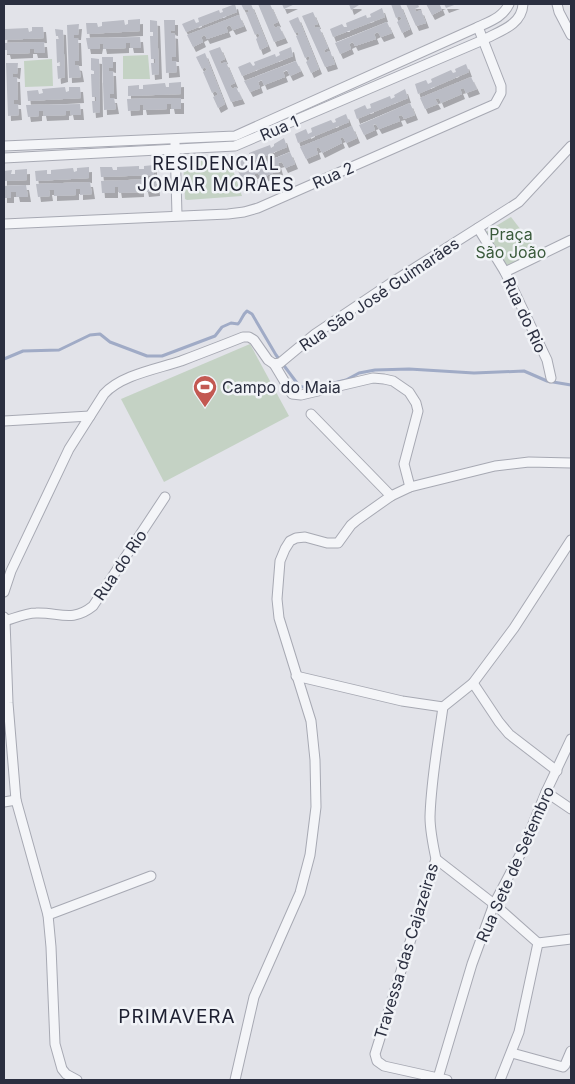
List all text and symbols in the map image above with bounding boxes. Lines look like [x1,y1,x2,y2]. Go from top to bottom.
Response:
street label: Rua 1 [257,111,301,145]
district label: RESIDENCIAL JOMAR MORAES [137,153,295,195]
street label: Rua 2 [309,157,357,193]
park label: Praça São João [476,224,546,262]
street label: Rua São José Guimarães [295,233,463,355]
street label: Rua do Rio [499,274,551,356]
sports icon: Campo do Maia [192,374,218,408]
place label: Campo do Maia [222,377,341,397]
street label: Rua do Rio [89,526,151,604]
street label: Rua Sete de Setembro [472,783,558,945]
street label: Travessa das Cajazeiras [370,861,442,1041]
district label: PRIMAVERA [118,1005,236,1028]

